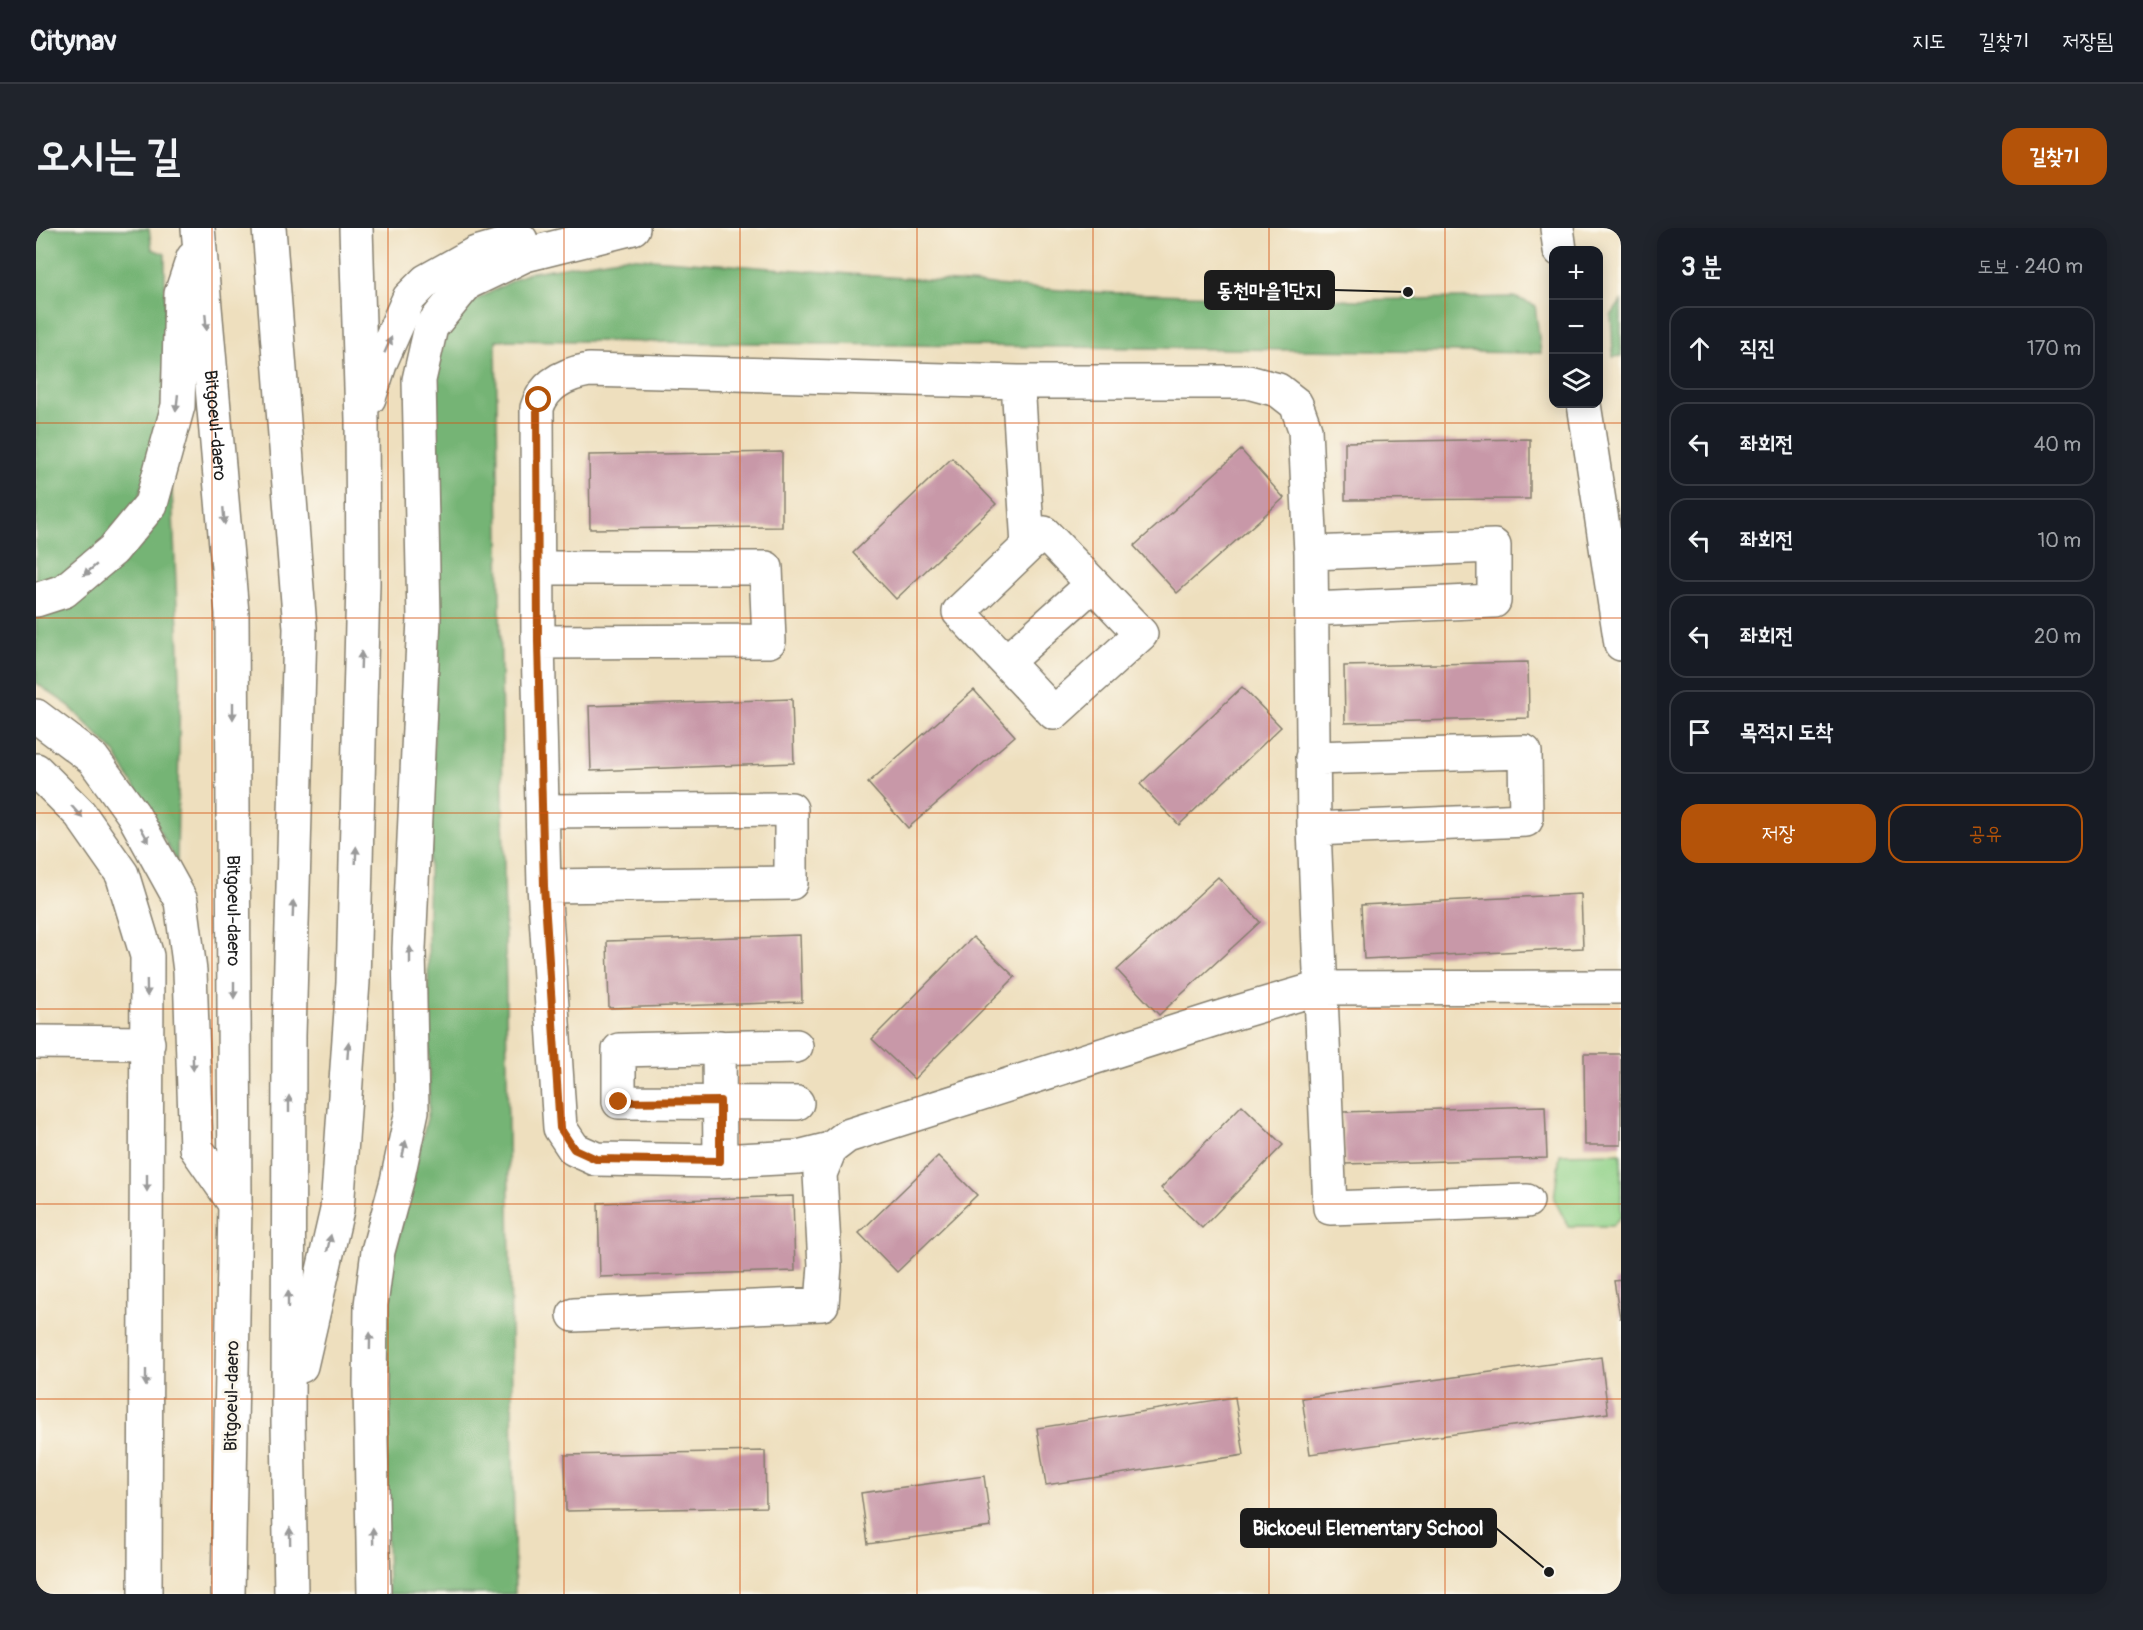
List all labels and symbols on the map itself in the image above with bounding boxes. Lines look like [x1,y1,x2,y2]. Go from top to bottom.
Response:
callout: 동천마을1단지 [1205,271,1334,309]
text: 동천마을1단지 [1217,278,1321,303]
one-way arrow [201,312,211,331]
one-way arrow [383,335,393,353]
street label: Bitgoeul-daero [199,369,232,482]
route start [525,386,551,412]
one-way arrow [173,394,182,413]
one-way arrow [219,507,228,526]
one-way arrow [83,563,98,576]
one-way arrow [357,651,366,670]
one-way arrow [228,701,238,720]
one-way arrow [70,804,84,819]
one-way arrow [139,827,150,843]
one-way arrow [351,845,361,864]
street label: Bitgoeul-daero [222,855,245,966]
one-way arrow [288,899,297,918]
one-way arrow [405,946,415,965]
one-way arrow [142,979,152,998]
one-way arrow [229,980,239,999]
one-way arrow [343,1040,353,1059]
one-way arrow [189,1052,198,1071]
route end [605,1088,631,1114]
one-way arrow [284,1094,294,1113]
one-way arrow [400,1140,409,1159]
one-way arrow [142,1174,152,1193]
one-way arrow [325,1234,334,1253]
one-way arrow [283,1289,293,1308]
one-way arrow [365,1331,375,1350]
street label: Bitgoeul-daero [220,1340,244,1452]
one-way arrow [141,1369,151,1388]
callout: Bickoeul Elementary School [1241,1509,1496,1547]
text: Bickoeul Elementary School [1252,1516,1484,1541]
one-way arrow [285,1526,295,1545]
one-way arrow [368,1526,378,1545]

